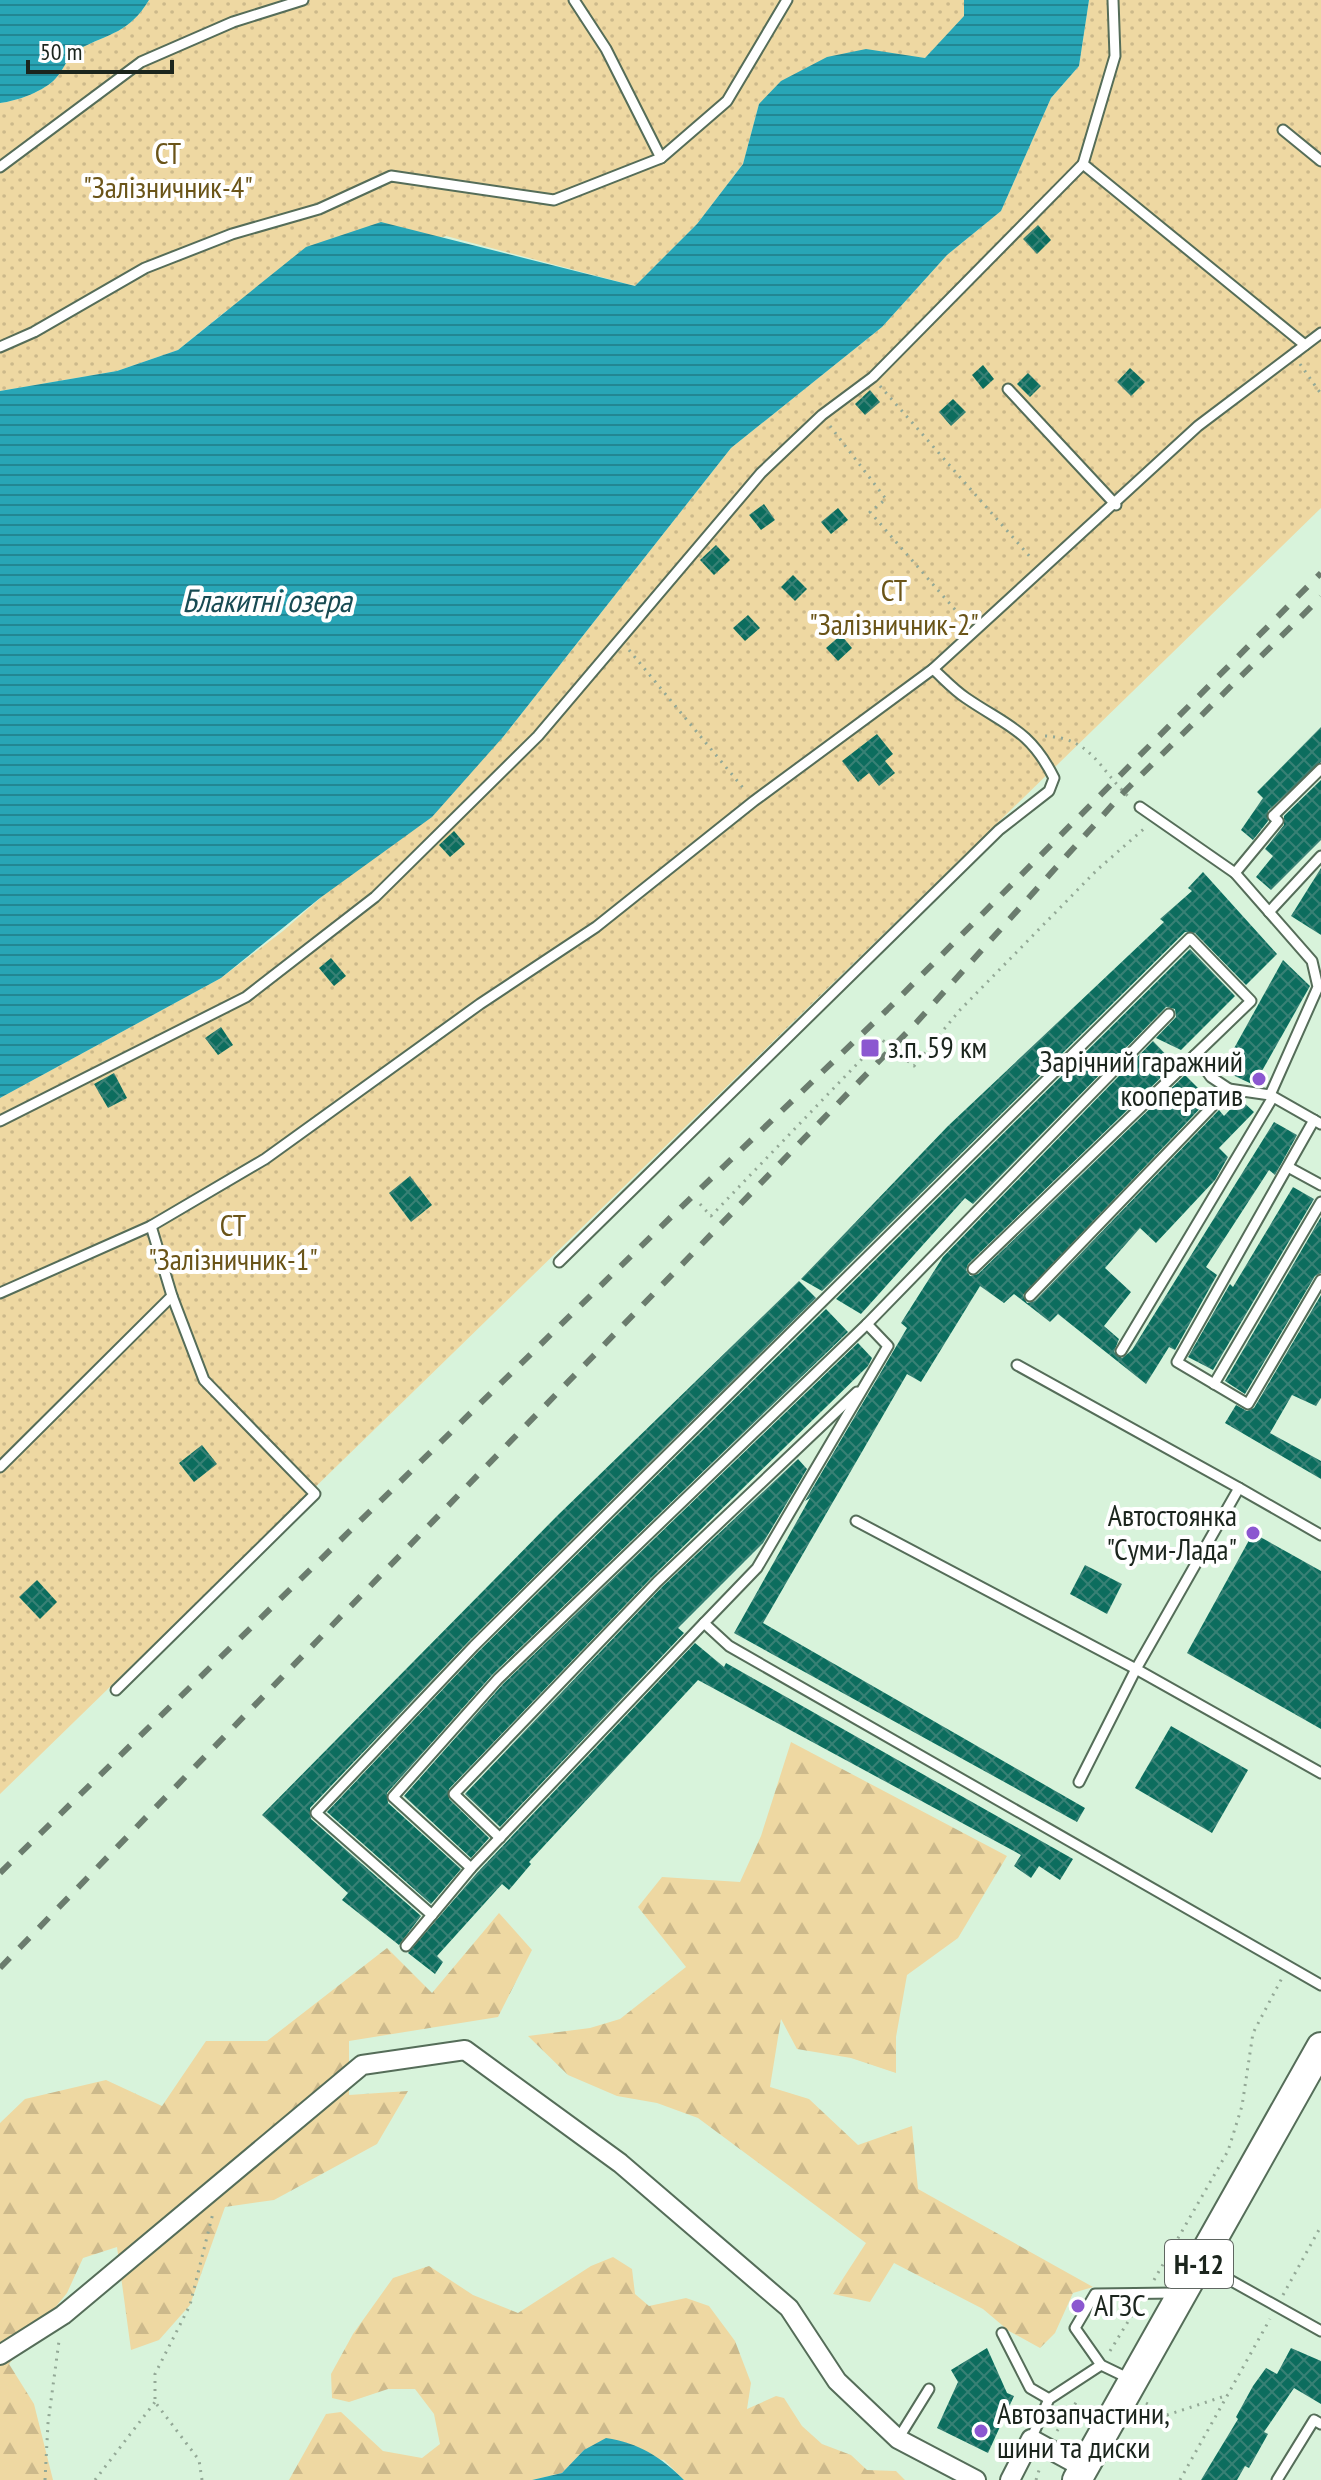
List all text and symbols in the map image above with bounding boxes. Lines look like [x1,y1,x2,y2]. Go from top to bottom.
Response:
scale bar [28,24,172,74]
text: 50 m [40,36,82,67]
park label: СТ "Залізничник-4" [83,133,253,206]
park label: СТ "Залізничник-2" [809,570,979,643]
water label: Блакитні озера [182,579,354,621]
place label: з.п. 59 км [888,1027,987,1066]
marker: з.п. 59 км [859,1037,881,1059]
place label: Зарічний гаражний кооператив [1039,1041,1243,1114]
marker: Зарічний гаражний кооператив [1250,1070,1268,1088]
park label: СТ "Залізничник-1" [148,1205,318,1278]
place label: Автостоянка "Суми-Лада" [1106,1495,1237,1568]
marker: Автостоянка "Суми-Лада" [1244,1524,1262,1542]
road number: Н-12 [1165,2240,1233,2288]
place label: АГЗС [1094,2285,1146,2324]
marker: АГЗС [1069,2297,1087,2315]
place label: Автозапчастини, шини та диски [997,2393,1170,2466]
marker: Автозапчастини, шини та диски [972,2422,990,2440]

